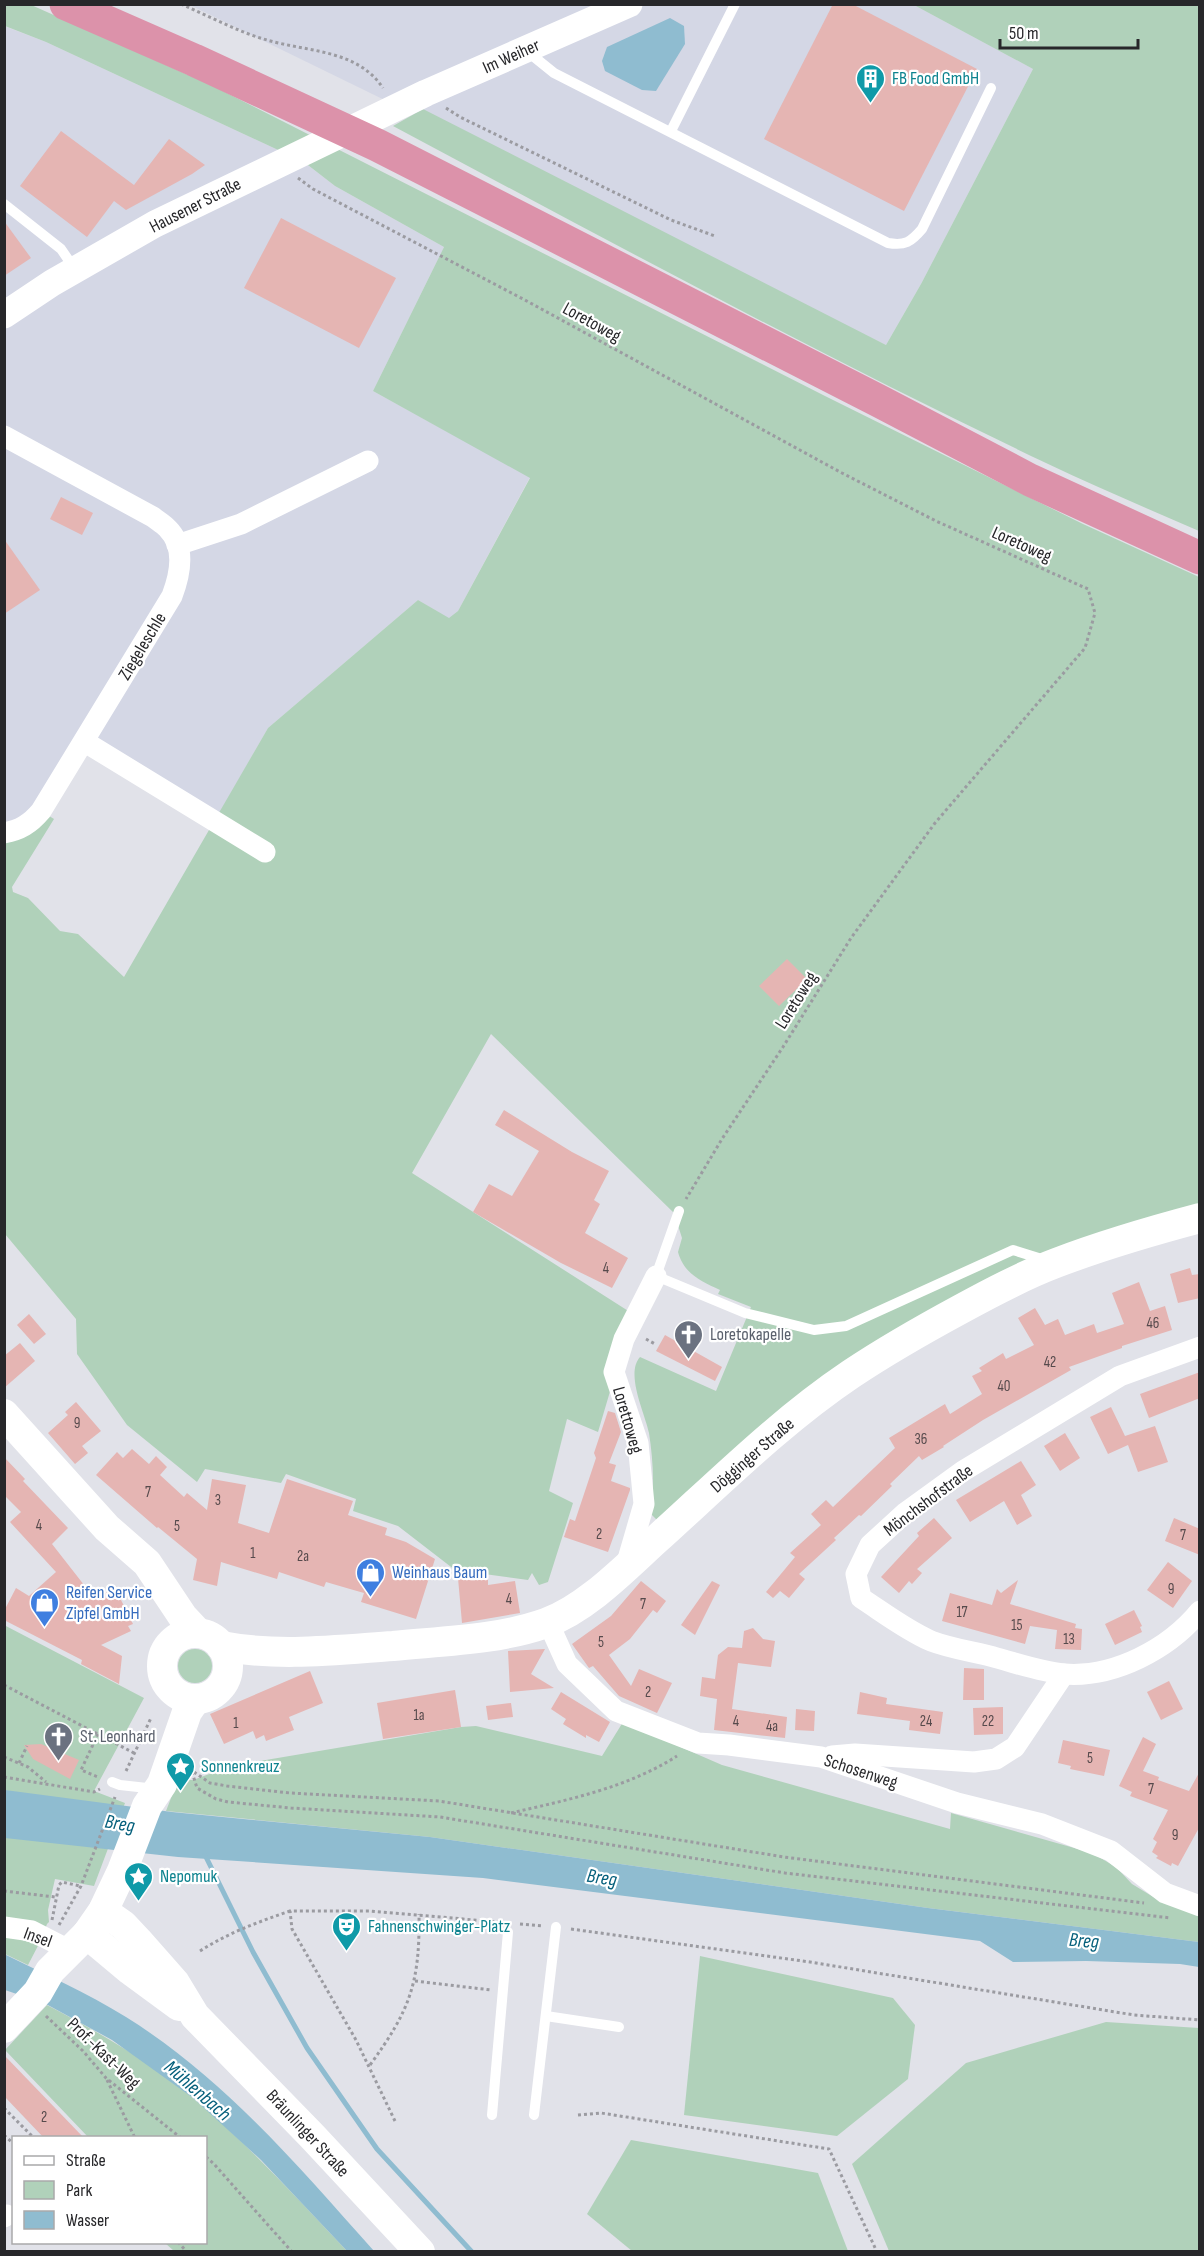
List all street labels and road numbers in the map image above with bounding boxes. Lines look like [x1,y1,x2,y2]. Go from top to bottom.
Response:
street label: Im Weiher [479,35,543,78]
street label: Hausener Straße [146,173,245,238]
street label: Loretoweg [559,298,624,347]
street label: Loretoweg [989,522,1055,567]
street label: Ziegeleschle [114,609,171,684]
street label: Loretoweg [771,968,822,1033]
street label: Lorettoweg [608,1384,647,1456]
street label: Dögginger Straße [706,1413,798,1497]
street label: Mönchshofstraße [880,1460,977,1541]
street label: Schosenweg [821,1750,900,1793]
street label: Insel [21,1923,55,1952]
street label: Prof.-Kast-Weg [63,2013,144,2093]
street label: Bräunlinger Straße [262,2085,354,2181]

